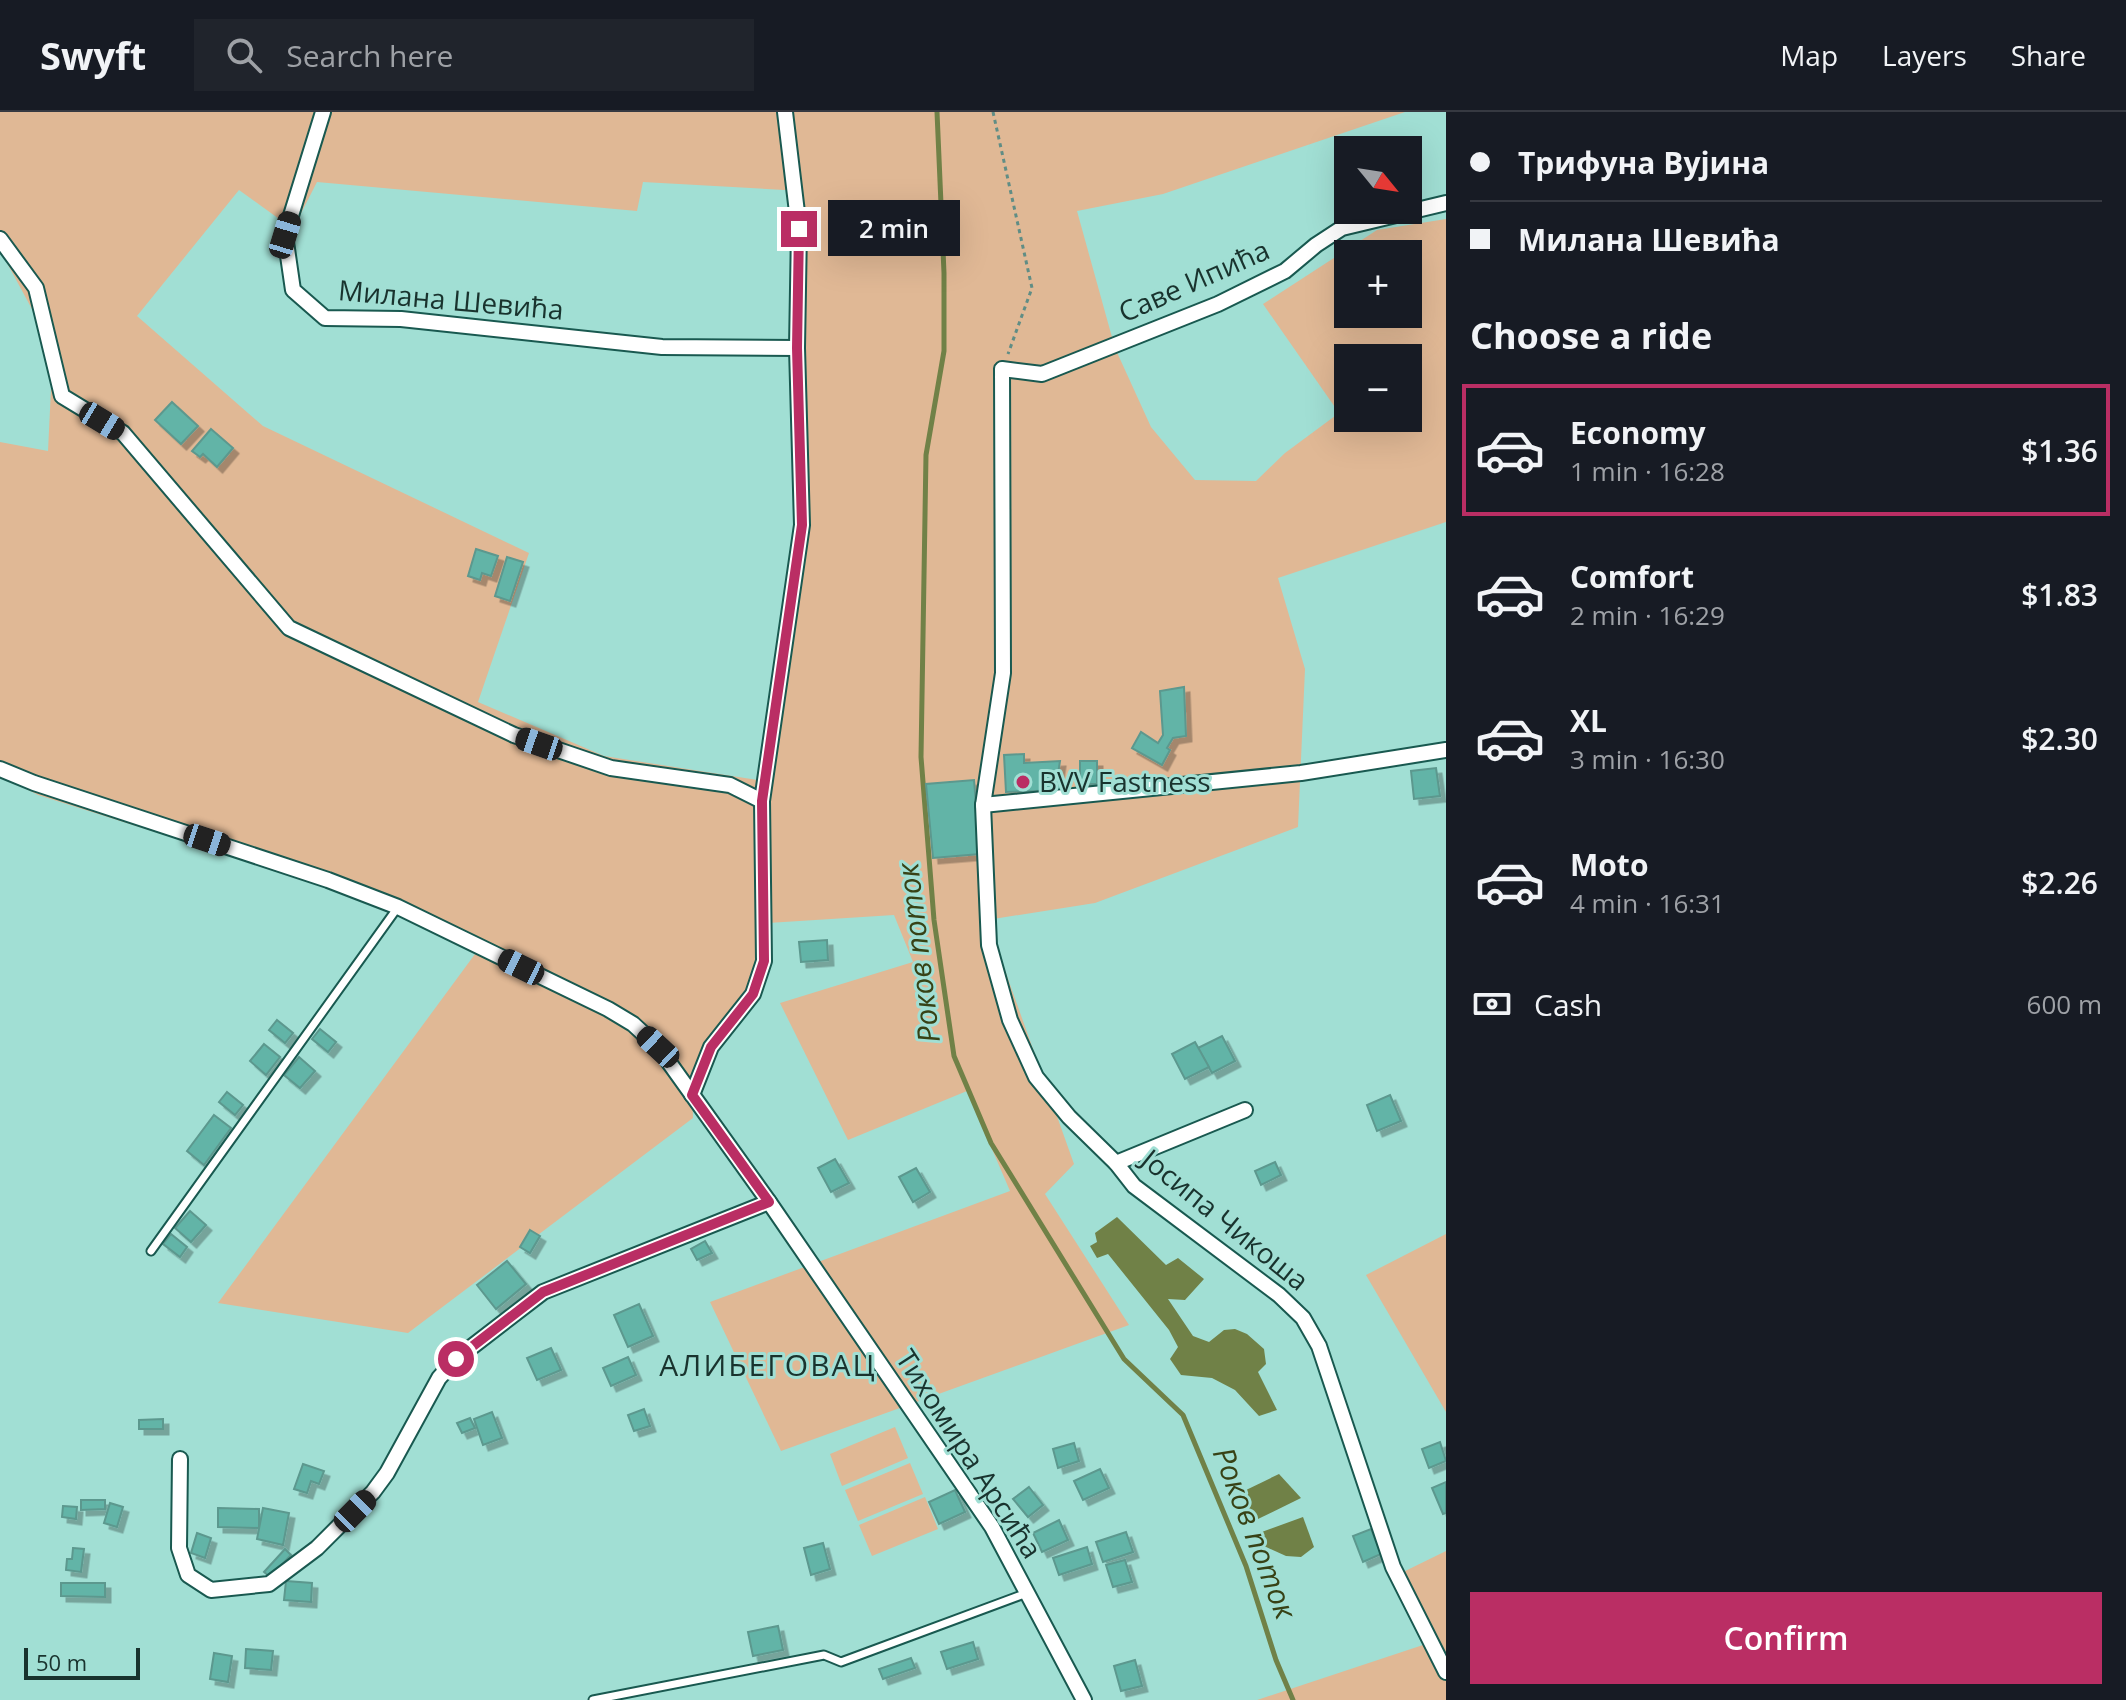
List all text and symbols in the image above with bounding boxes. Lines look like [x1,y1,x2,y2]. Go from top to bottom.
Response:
search box [194,19,754,91]
text: Swyft [40,29,146,81]
icon: search [222,33,266,77]
text: Search here [286,35,453,76]
text: Map [1780,36,1838,74]
text: Layers [1882,36,1967,74]
text: Share [2011,36,2086,74]
north arrow [1334,136,1422,224]
map controls [1334,136,1422,432]
text: Трифуна Вујина [1518,142,1769,183]
callout: 2 min [827,201,959,257]
car [267,209,303,261]
text: 2 min [859,210,929,246]
route end [781,211,817,247]
text: Милана Шевића [1518,219,1780,260]
street label: Саве Ипића [1112,230,1275,330]
button: + [1334,240,1422,328]
street label: Милана Шевића [337,270,565,328]
text: Choose a ride [1470,311,1712,360]
button: − [1334,344,1422,432]
car [75,398,129,444]
text: Economy [1570,412,1706,453]
icon: car [1474,414,1546,486]
text: $1.36 [2021,430,2098,471]
text: 1 min · 16:28 [1570,453,1725,489]
text: Comfort [1570,556,1694,597]
icon: car [1474,558,1546,630]
text: $1.83 [2021,574,2098,615]
text: 2 min · 16:29 [1570,597,1725,633]
text: XL [1570,700,1607,741]
icon: car [1474,702,1546,774]
text: $2.30 [2021,718,2098,759]
car [512,725,566,763]
text: 3 min · 16:30 [1570,741,1725,777]
place label: BVV Fastness [1039,762,1211,800]
marker: BVV Fastness [1014,773,1032,791]
car [180,821,234,859]
text: Moto [1570,844,1648,885]
icon: car [1474,846,1546,918]
water label: Роков поток [886,859,949,1045]
text: $2.26 [2021,862,2098,903]
text: 4 min · 16:31 [1570,885,1725,921]
car [494,946,548,988]
icon: cash [1470,982,1514,1026]
text: Cash [1534,984,1602,1025]
text: 600 m [2027,986,2102,1022]
car [632,1022,684,1072]
street label: Јосипа Чикоша [1132,1138,1317,1298]
route start [438,1341,474,1377]
street label: Тихомира Арсића [888,1342,1052,1565]
district label: АЛИБЕГОВАЦ [659,1344,877,1385]
water label: Роков поток [1204,1441,1307,1626]
car [330,1486,380,1536]
button: Confirm [1470,1592,2102,1684]
scale bar [24,1644,140,1680]
text: 50 m [36,1647,87,1677]

